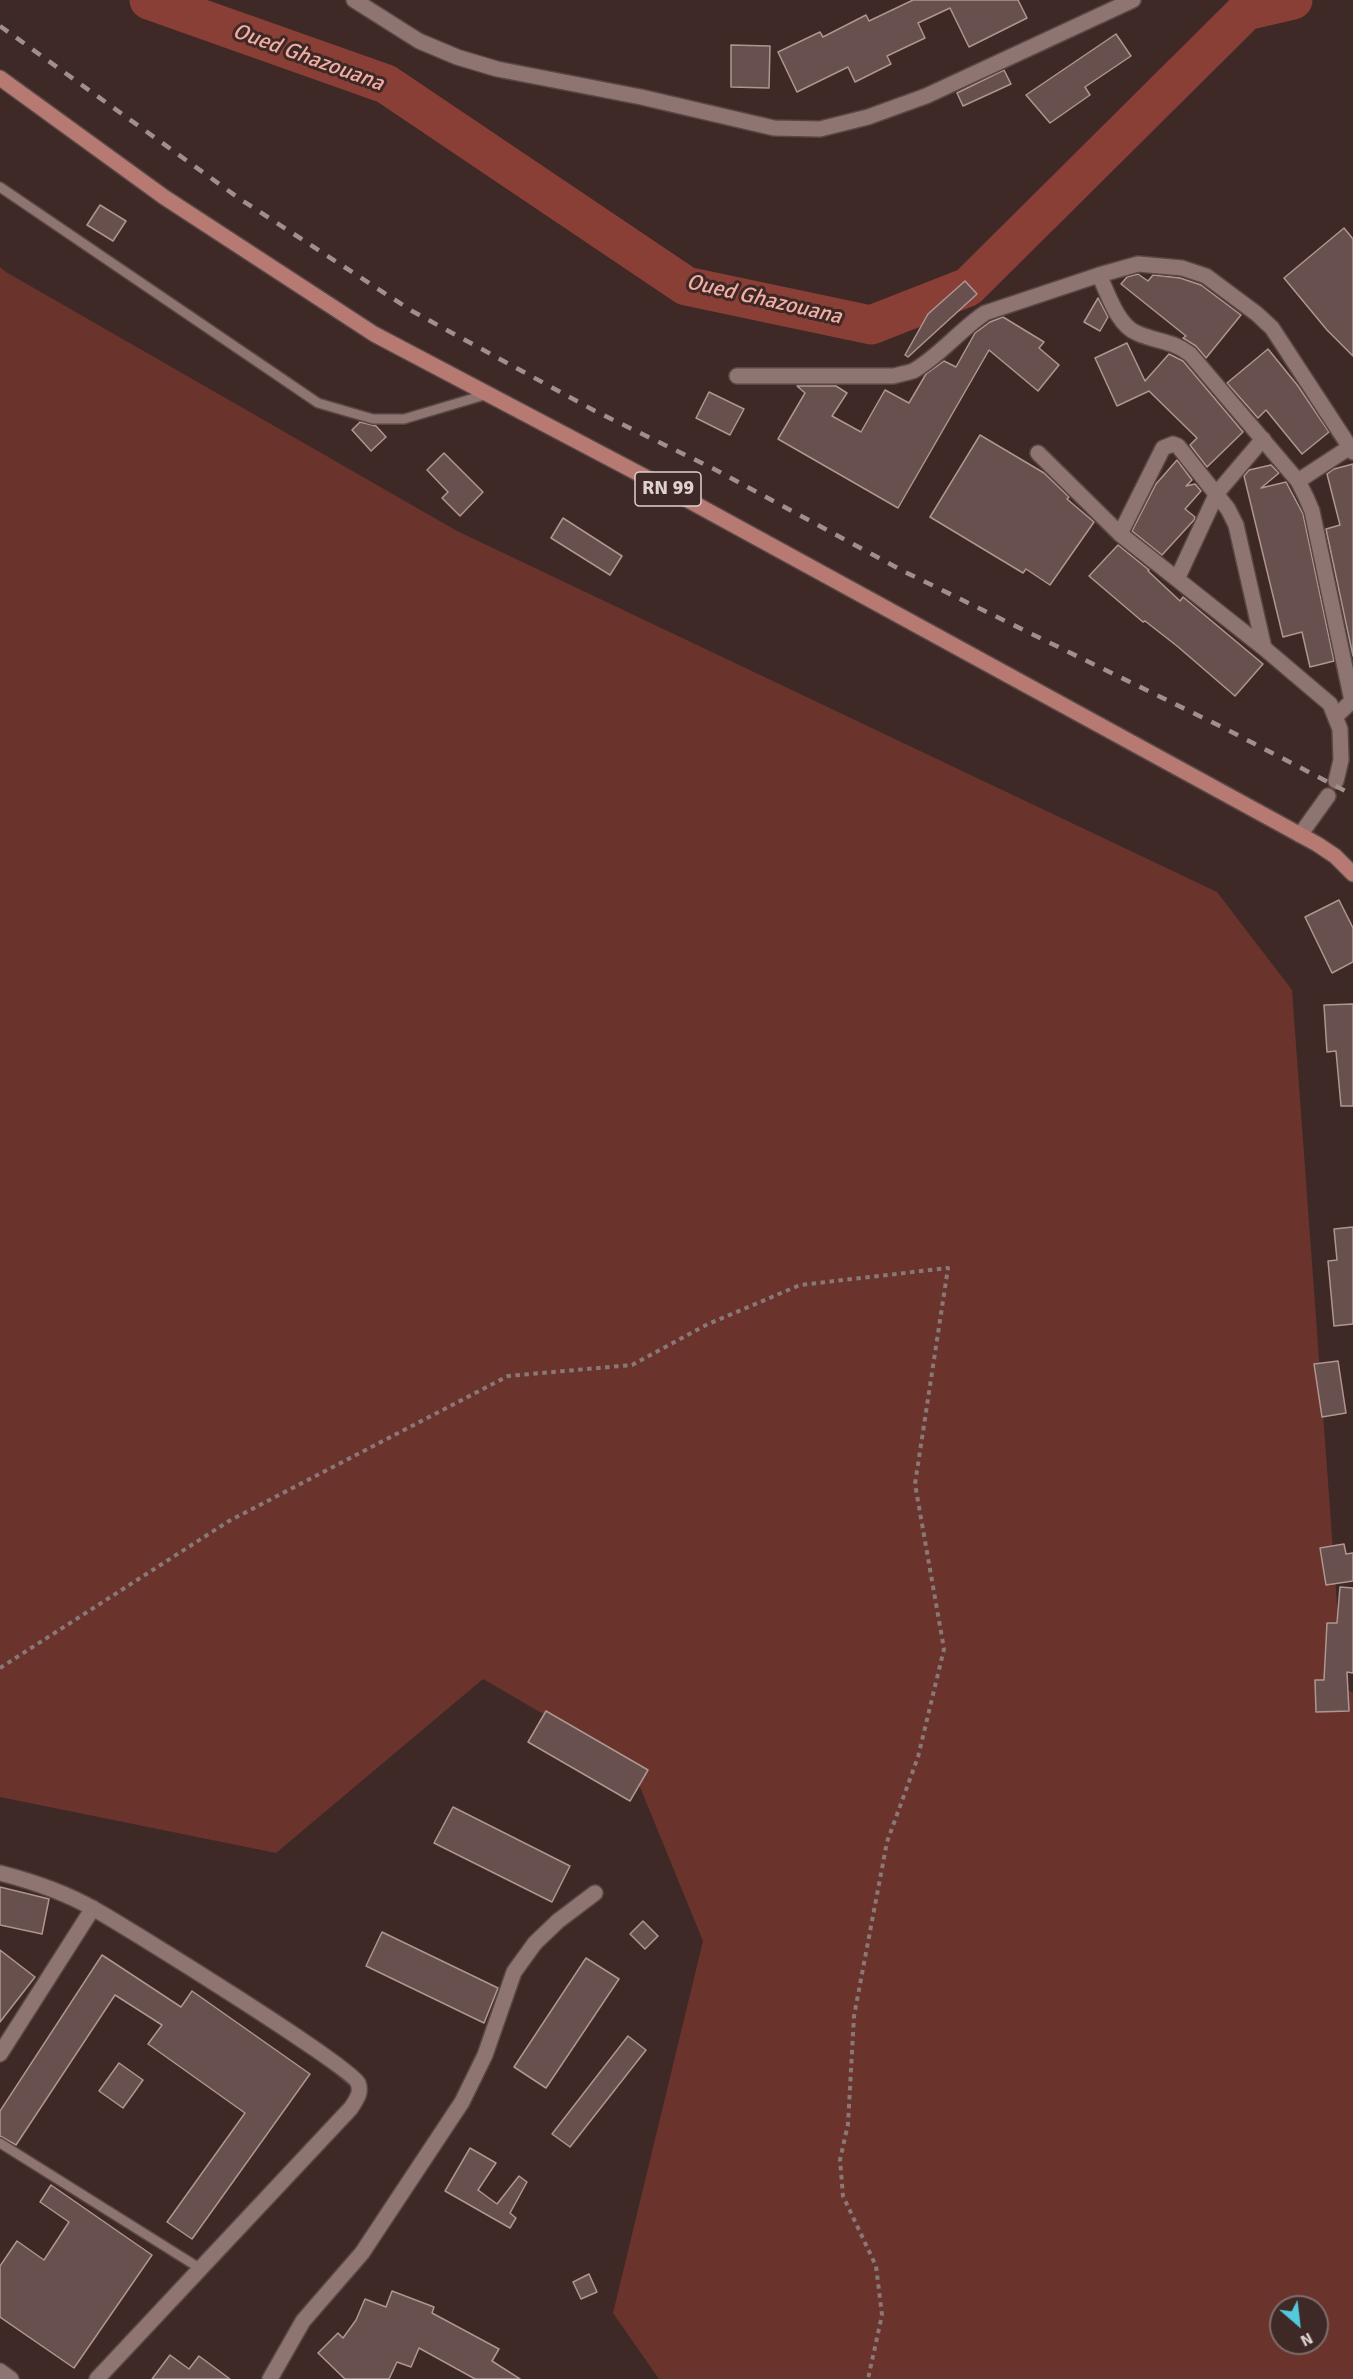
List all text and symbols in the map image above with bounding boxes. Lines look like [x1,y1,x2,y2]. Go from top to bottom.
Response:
water label: Oued Ghazouana [229,18,387,98]
water label: Oued Ghazouana [684,269,844,331]
road number: RN 99 [635,472,701,506]
north arrow [1269,2295,1329,2355]
text: N [1297,2328,1316,2351]

